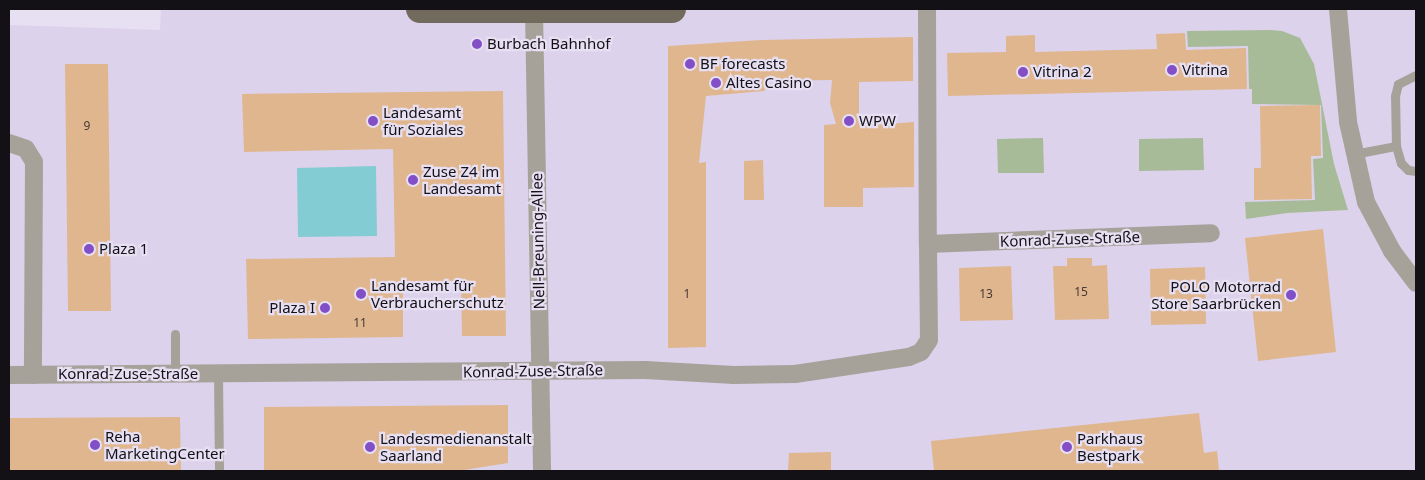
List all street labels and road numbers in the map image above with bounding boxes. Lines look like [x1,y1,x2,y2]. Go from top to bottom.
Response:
street label: Nell-Breuning-Allee [528,173,548,309]
street label: Konrad-Zuse-Straße [1000,228,1140,250]
street label: Konrad-Zuse-Straße [463,361,603,381]
street label: Konrad-Zuse-Straße [58,365,198,383]

